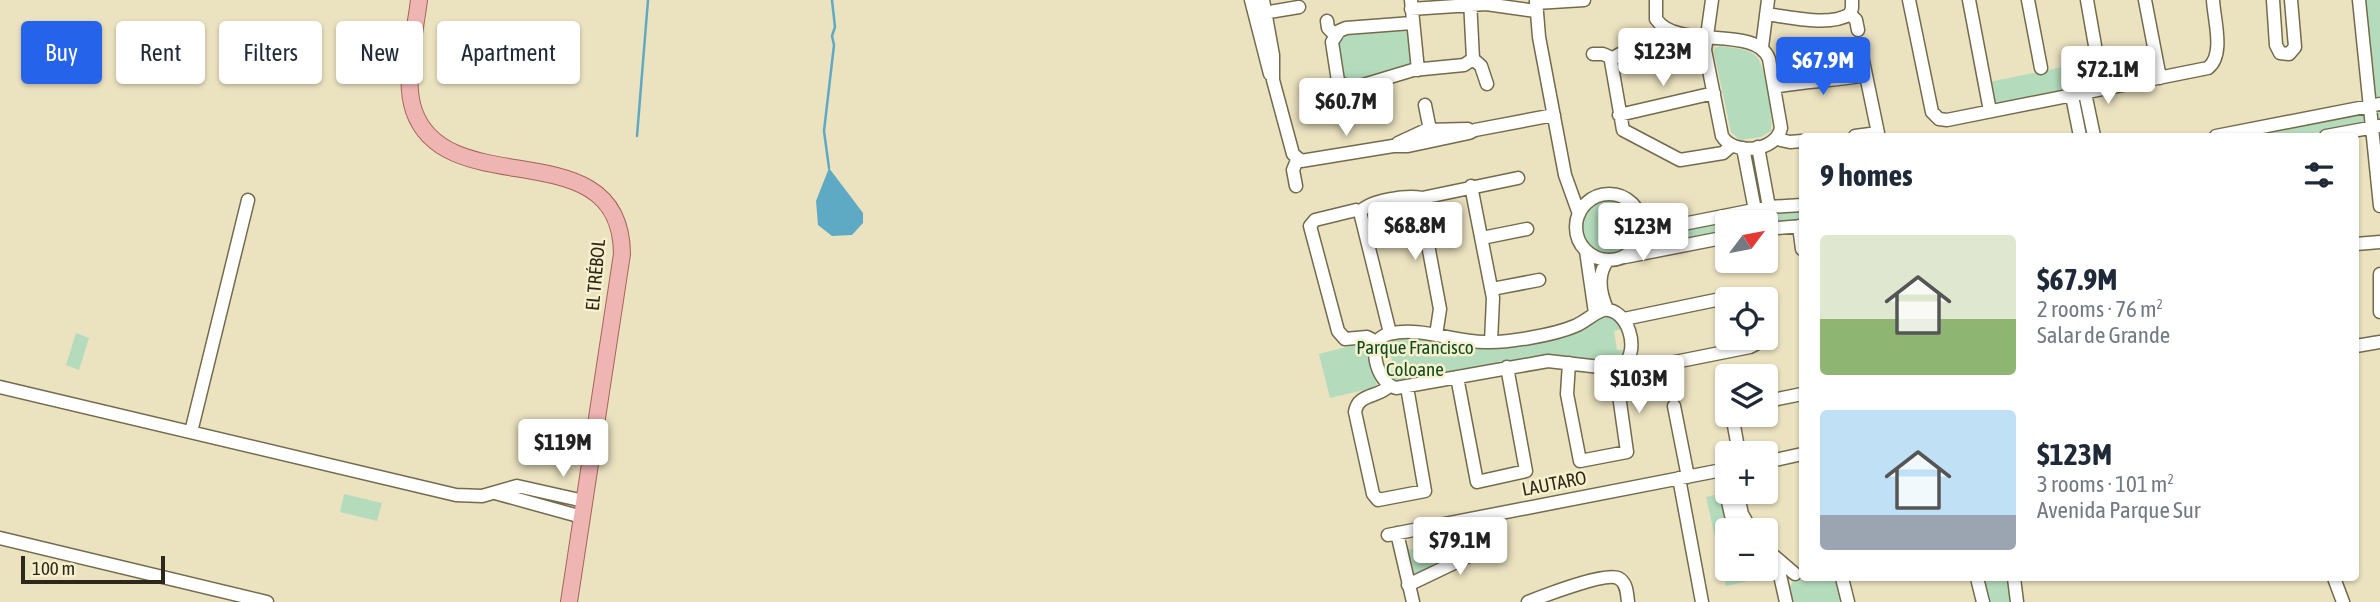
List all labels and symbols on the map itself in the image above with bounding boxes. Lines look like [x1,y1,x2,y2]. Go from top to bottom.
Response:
pin: $123M [1614,28,1712,88]
pin: $67.9M [1766,38,1880,97]
pin: $72.1M [2051,46,2165,106]
pin: $60.7M [1289,78,1403,138]
pin: $68.8M [1358,202,1472,262]
pin: $123M [1594,204,1692,263]
north arrow [1715,210,1778,273]
street label: EL TRÉBOL [581,238,609,312]
park label: Parque Francisco Coloane [1356,336,1474,380]
pin: $103M [1590,356,1688,415]
pin: $119M [514,420,612,479]
street label: LAUTARO [1520,466,1588,500]
pin: $79.1M [1403,518,1517,577]
scale bar [21,553,164,585]

